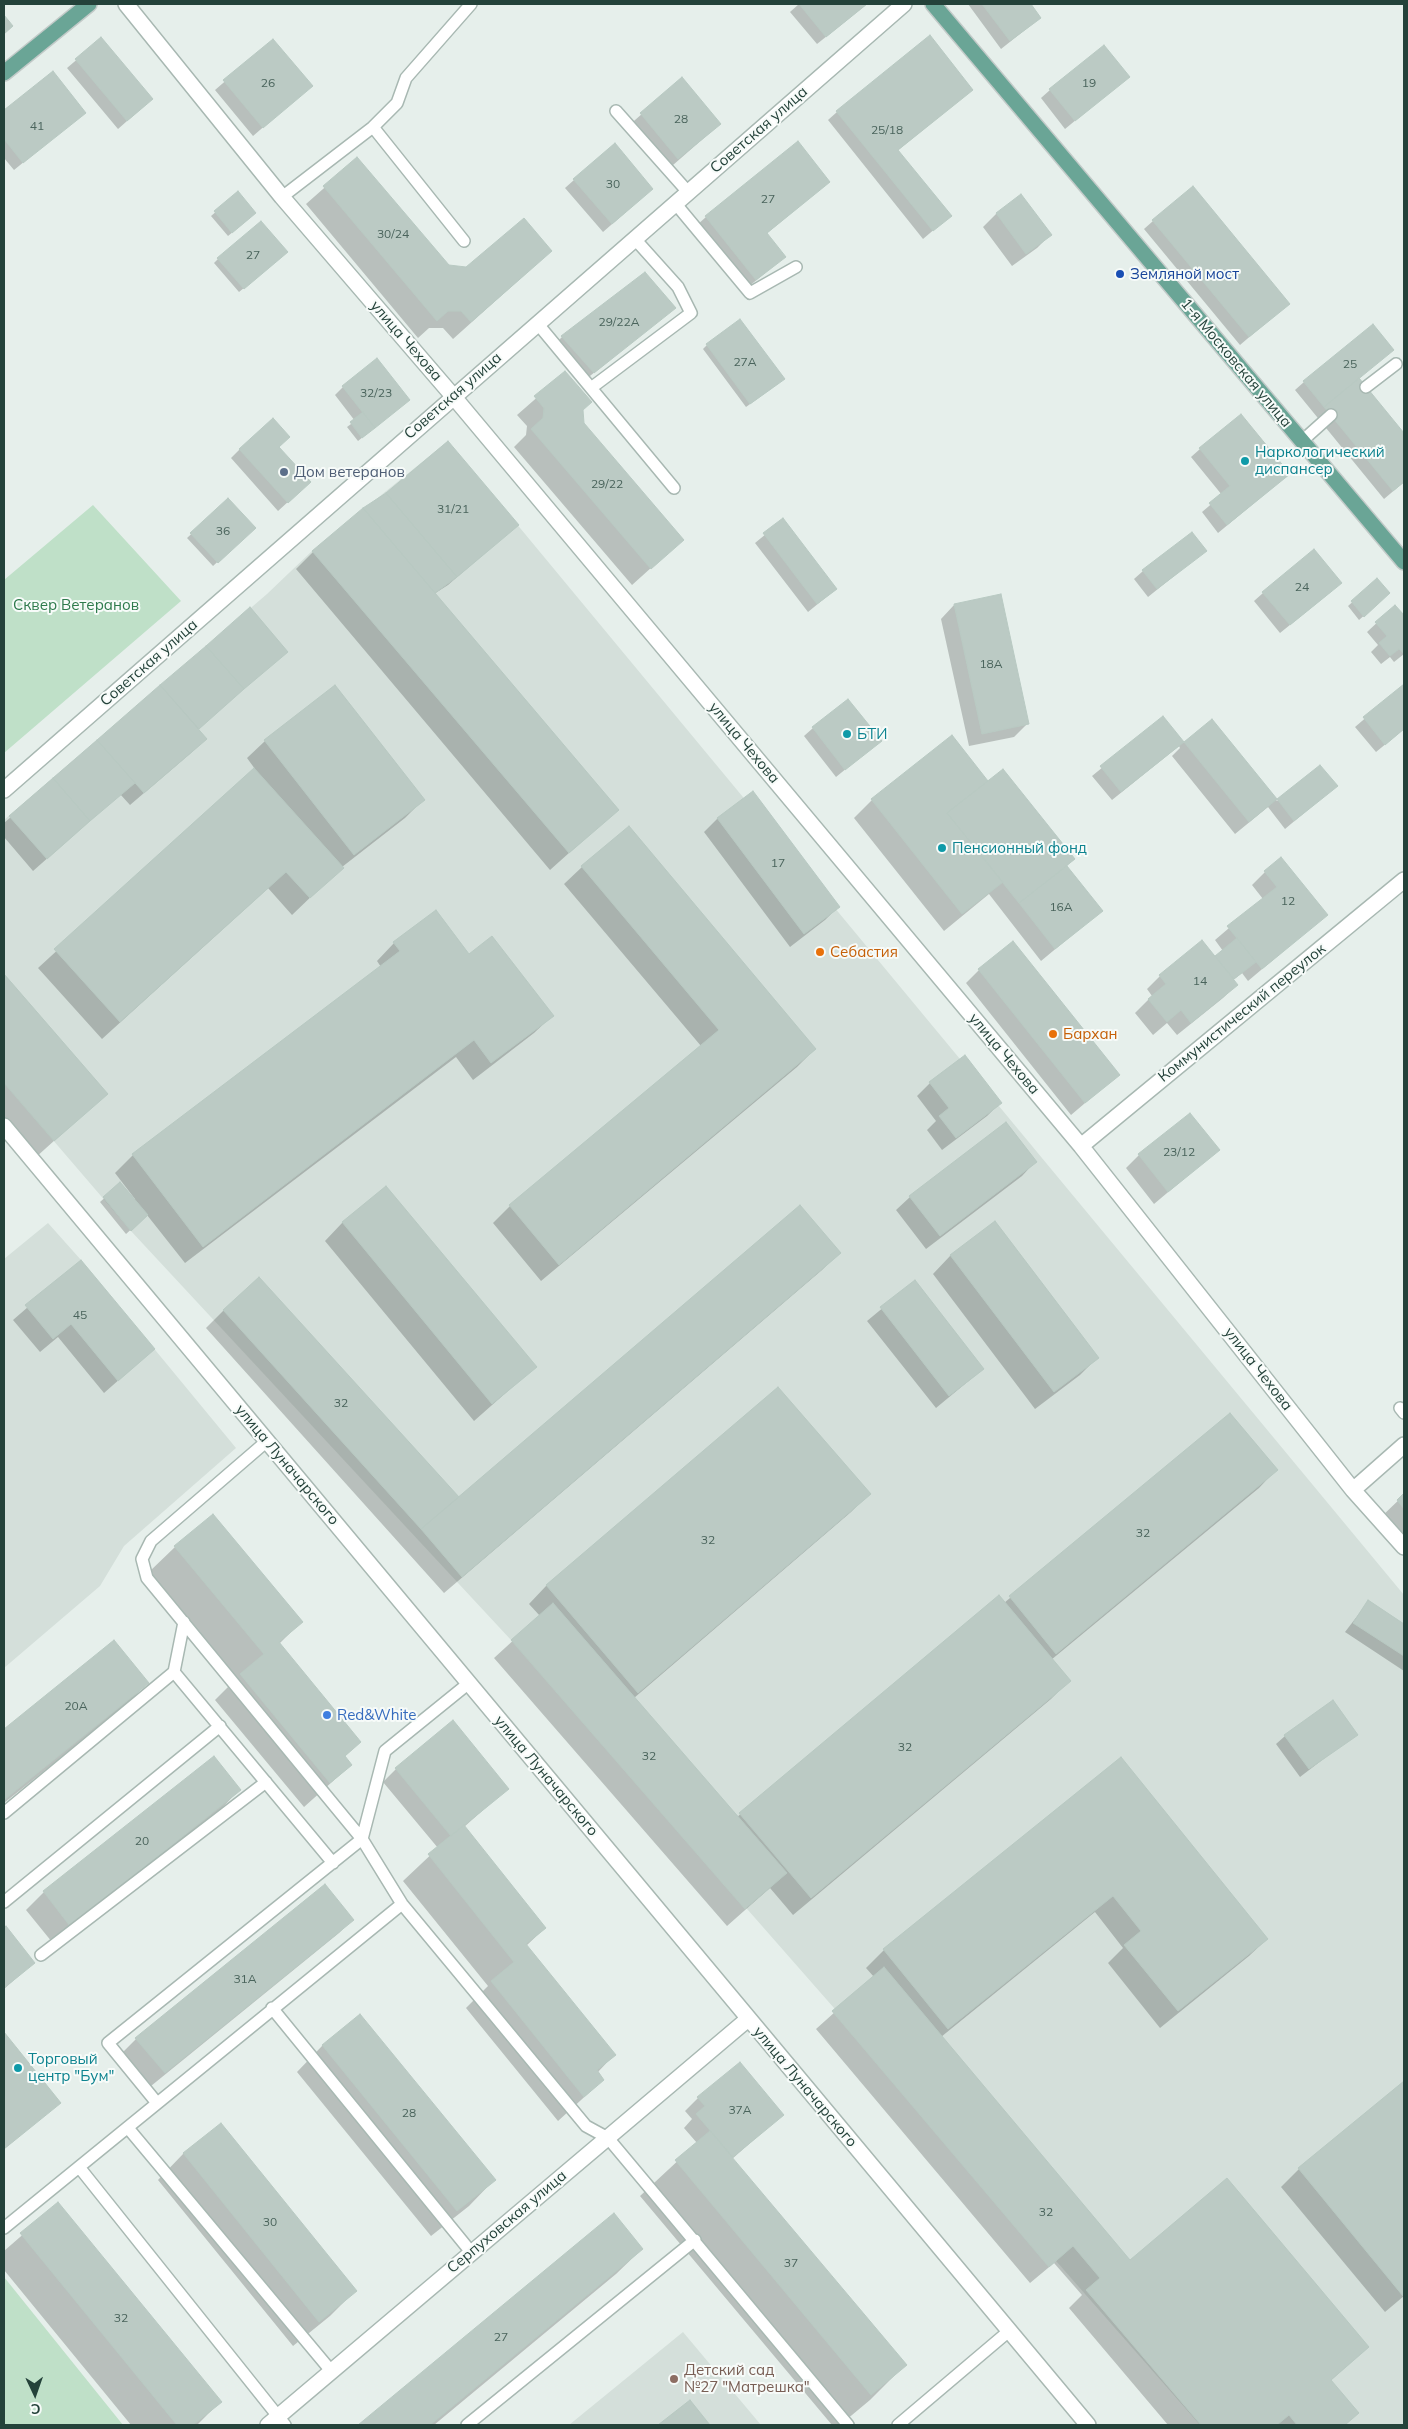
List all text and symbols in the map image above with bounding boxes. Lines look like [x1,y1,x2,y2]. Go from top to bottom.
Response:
house number: 26 [261,76,275,90]
house number: 19 [1082,76,1096,90]
street label: Советская улица [707,83,811,177]
house number: 28 [674,112,688,126]
house number: 41 [30,119,44,133]
house number: 25/18 [871,123,903,137]
house number: 30 [606,177,620,191]
house number: 27 [761,192,775,206]
house number: 30/24 [377,227,409,241]
house number: 27 [246,248,260,262]
place label: Земляной мост [1130,265,1239,283]
marker: Земляной мост [1114,268,1126,280]
street label: 1-я Московская улица [1177,295,1295,431]
street label: улица Чехова [366,297,446,385]
house number: 29/22А [598,315,640,329]
street label: Советская улица [401,349,505,443]
house number: 27А [733,355,757,369]
house number: 25 [1343,357,1357,371]
house number: 32/23 [360,386,392,400]
place label: Наркологический диспансер [1255,443,1385,478]
marker: Наркологический диспансер [1239,455,1251,467]
place label: Дом ветеранов [294,463,405,481]
marker: Дом ветеранов [278,466,290,478]
house number: 29/22 [591,477,623,491]
house number: 31/21 [437,502,469,516]
house number: 36 [216,524,230,538]
house number: 24 [1295,580,1309,594]
park label: Сквер Ветеранов [13,596,139,614]
street label: Советская улица [97,616,201,710]
house number: 18А [979,657,1003,671]
street label: улица Чехова [705,699,783,787]
place label: БТИ [857,725,887,743]
marker: БТИ [841,728,853,740]
place label: Пенсионный фонд [952,839,1087,857]
marker: Пенсионный фонд [936,842,948,854]
house number: 17 [771,856,785,870]
house number: 12 [1281,894,1295,908]
house number: 16А [1049,900,1073,914]
street label: Коммунистический переулок [1155,940,1329,1086]
place label: Себастия [830,943,898,961]
marker: Себастия [814,946,826,958]
house number: 14 [1193,974,1207,988]
street label: улица Чехова [965,1010,1043,1098]
place label: Бархан [1063,1025,1118,1043]
marker: Бархан [1047,1028,1059,1040]
house number: 23/12 [1163,1145,1195,1159]
house number: 45 [73,1308,87,1322]
street label: улица Чехова [1220,1324,1296,1414]
house number: 32 [334,1396,348,1410]
street label: улица Луначарского [231,1401,343,1529]
house number: 32 [1136,1526,1150,1540]
house number: 32 [701,1533,715,1547]
house number: 20А [64,1699,88,1713]
place label: Red&White [337,1706,416,1724]
marker: Red&White [321,1709,333,1721]
street label: улица Луначарского [490,1712,602,1840]
house number: 32 [898,1740,912,1754]
house number: 32 [642,1749,656,1763]
house number: 20 [135,1834,149,1848]
house number: 31А [233,1972,257,1986]
street label: улица Луначарского [749,2023,861,2151]
place label: Торговый центр "Бум" [28,2050,114,2085]
marker: Торговый центр "Бум" [12,2062,24,2074]
house number: 37А [728,2103,752,2117]
house number: 28 [402,2106,416,2120]
street label: Серпуховская улица [444,2167,570,2277]
house number: 32 [1039,2205,1053,2219]
house number: 30 [263,2215,277,2229]
house number: 37 [784,2256,798,2270]
house number: 32 [114,2311,128,2325]
house number: 27 [494,2330,508,2344]
place label: Детский сад №27 "Матрешка" [684,2361,810,2396]
north arrow [10,2369,60,2419]
marker: Детский сад №27 "Матрешка" [668,2373,680,2385]
text: С [31,2400,41,2418]

